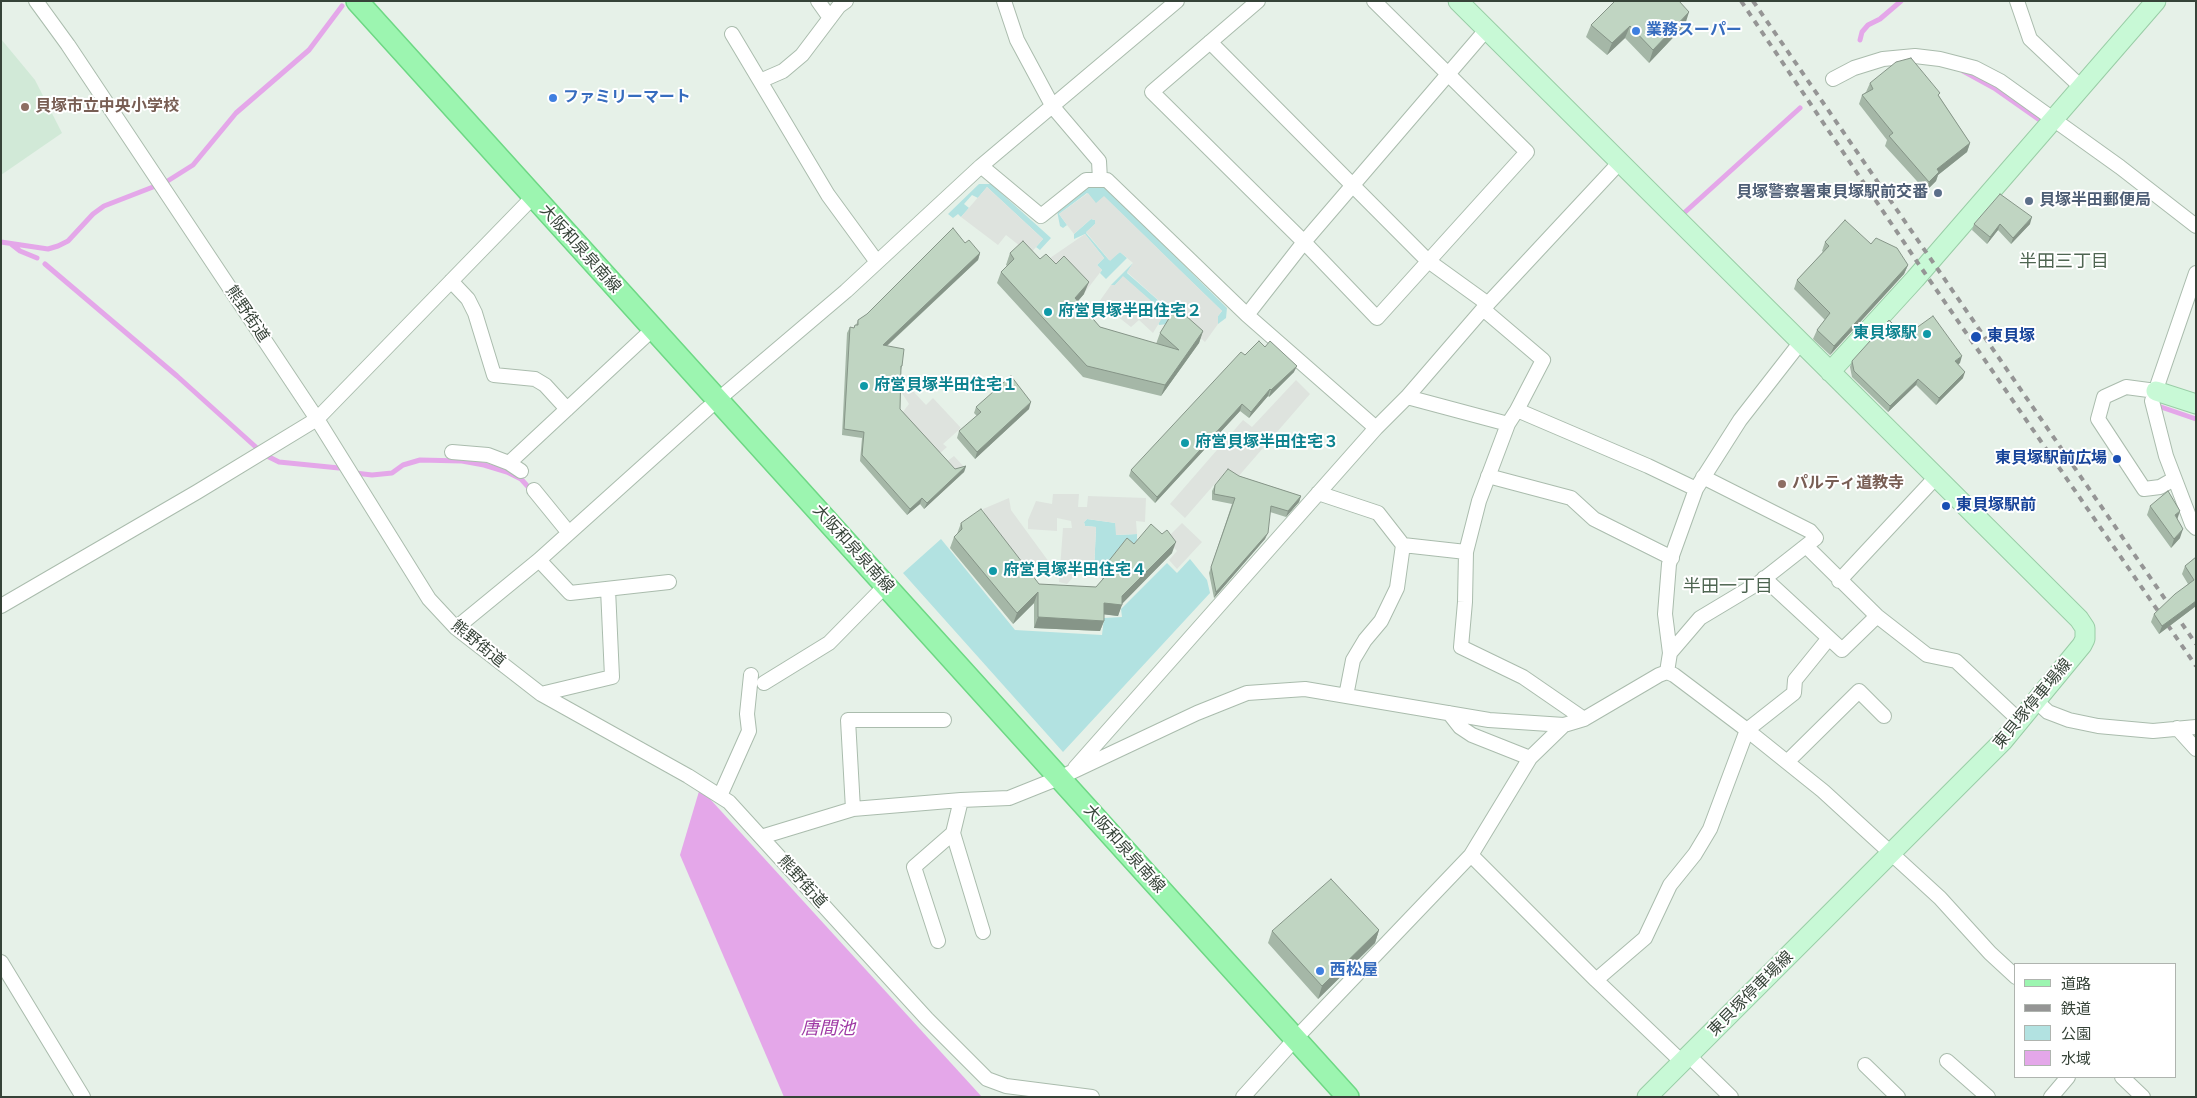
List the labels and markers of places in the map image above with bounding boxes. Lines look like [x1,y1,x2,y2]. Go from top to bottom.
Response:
place label: 業務スーパー [1646,21,1742,41]
marker: 業務スーパー [1630,25,1642,37]
place label: ファミリーマート [563,88,691,108]
marker: ファミリーマート [547,92,559,104]
place label: 貝塚市立中央小学校 [35,97,179,117]
marker: 貝塚市立中央小学校 [19,101,31,113]
place label: 貝塚警察署東貝塚駅前交番 [1736,183,1928,203]
marker: 貝塚警察署東貝塚駅前交番 [1932,187,1944,199]
place label: 貝塚半田郵便局 [2039,191,2151,211]
marker: 貝塚半田郵便局 [2023,195,2035,207]
place label: 府営貝塚半田住宅２ [1058,302,1202,322]
marker: 府営貝塚半田住宅２ [1042,306,1054,318]
place label: 東貝塚駅 [1853,324,1917,344]
place label: 東貝塚 [1987,327,2035,347]
marker: 東貝塚駅 [1921,328,1933,340]
marker: 東貝塚 [1969,330,1983,344]
place label: 府営貝塚半田住宅１ [874,376,1018,396]
marker: 府営貝塚半田住宅１ [858,380,870,392]
place label: 府営貝塚半田住宅３ [1195,433,1339,453]
marker: 府営貝塚半田住宅３ [1179,437,1191,449]
place label: 東貝塚駅前広場 [1995,449,2107,469]
marker: 東貝塚駅前広場 [2111,453,2123,465]
place label: パルティ道教寺 [1792,474,1904,494]
marker: パルティ道教寺 [1776,478,1788,490]
place label: 東貝塚駅前 [1956,496,2036,516]
marker: 東貝塚駅前 [1940,500,1952,512]
place label: 府営貝塚半田住宅４ [1003,561,1147,581]
marker: 府営貝塚半田住宅４ [987,565,999,577]
place label: 西松屋 [1330,961,1378,981]
marker: 西松屋 [1314,965,1326,977]

